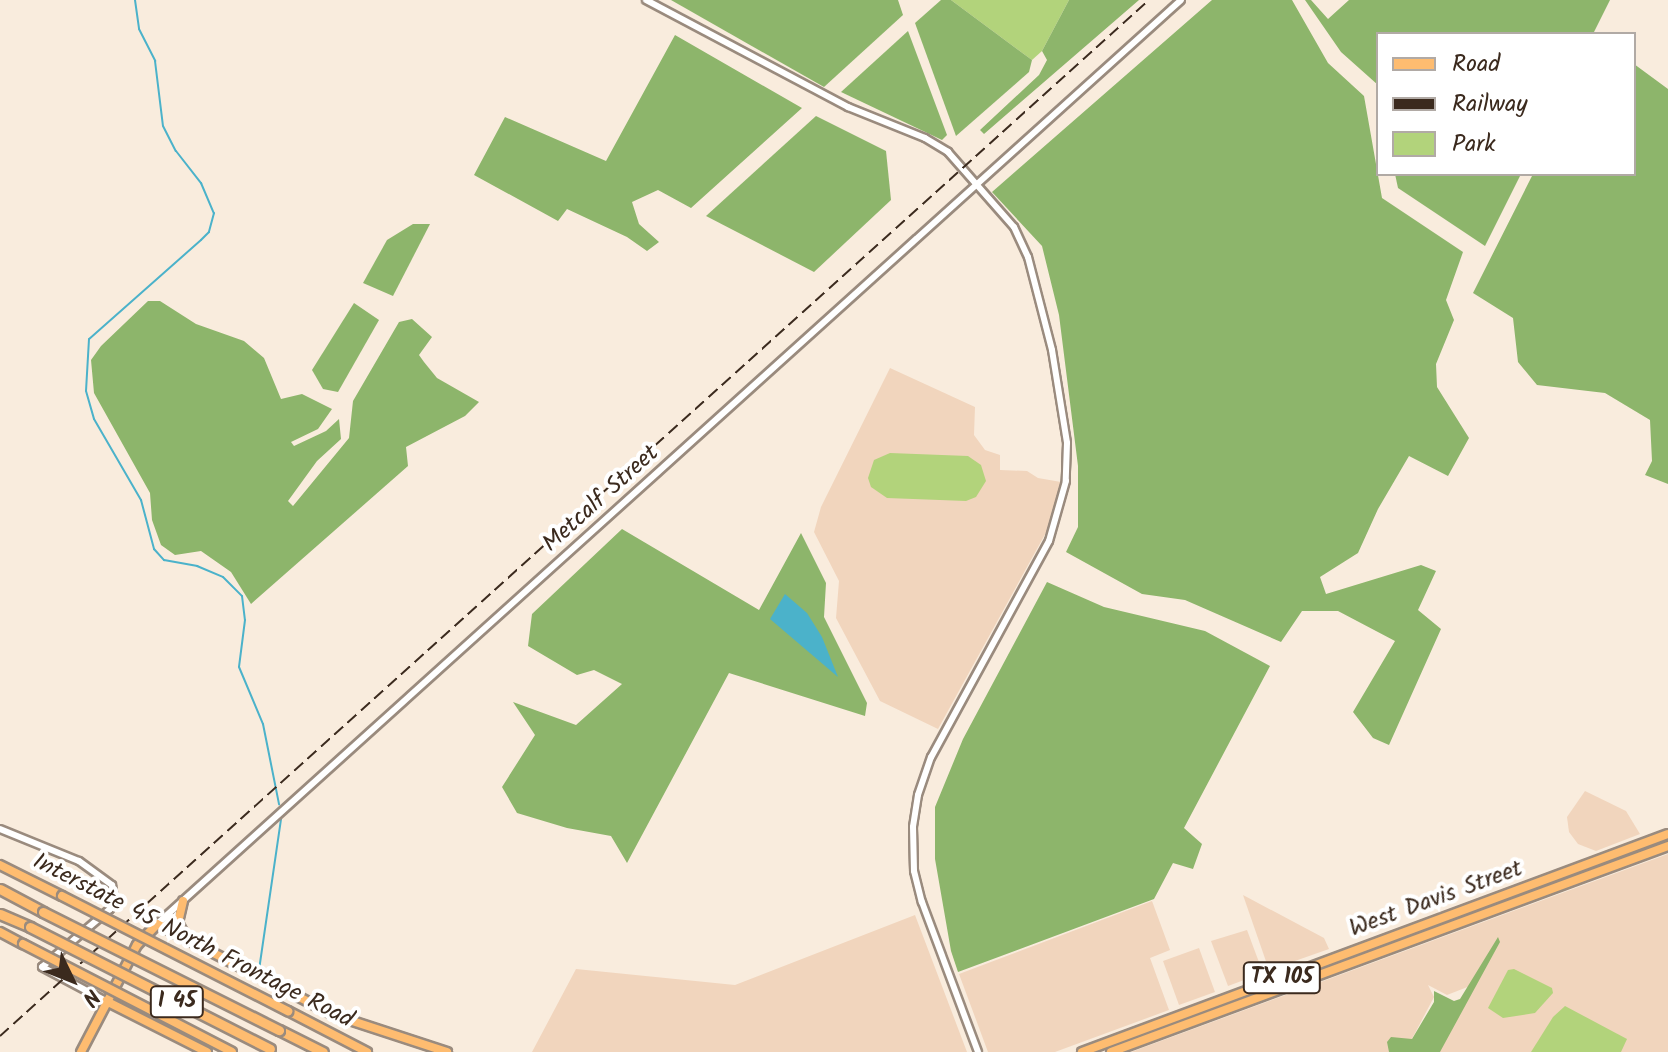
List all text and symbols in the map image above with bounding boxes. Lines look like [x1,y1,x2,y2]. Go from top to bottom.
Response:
legend [1376,32,1636,176]
text: Road [1452,45,1500,84]
text: Railway [1452,85,1528,124]
text: Park [1452,125,1496,164]
street label: Metcalf Street [537,439,665,559]
street label: Interstate 45 North Frontage Road [28,847,358,1035]
street label: West Davis Street [1346,854,1526,944]
north arrow [32,940,112,1020]
road number: TX 105 [1242,960,1322,996]
road number: I 45 [149,984,205,1020]

